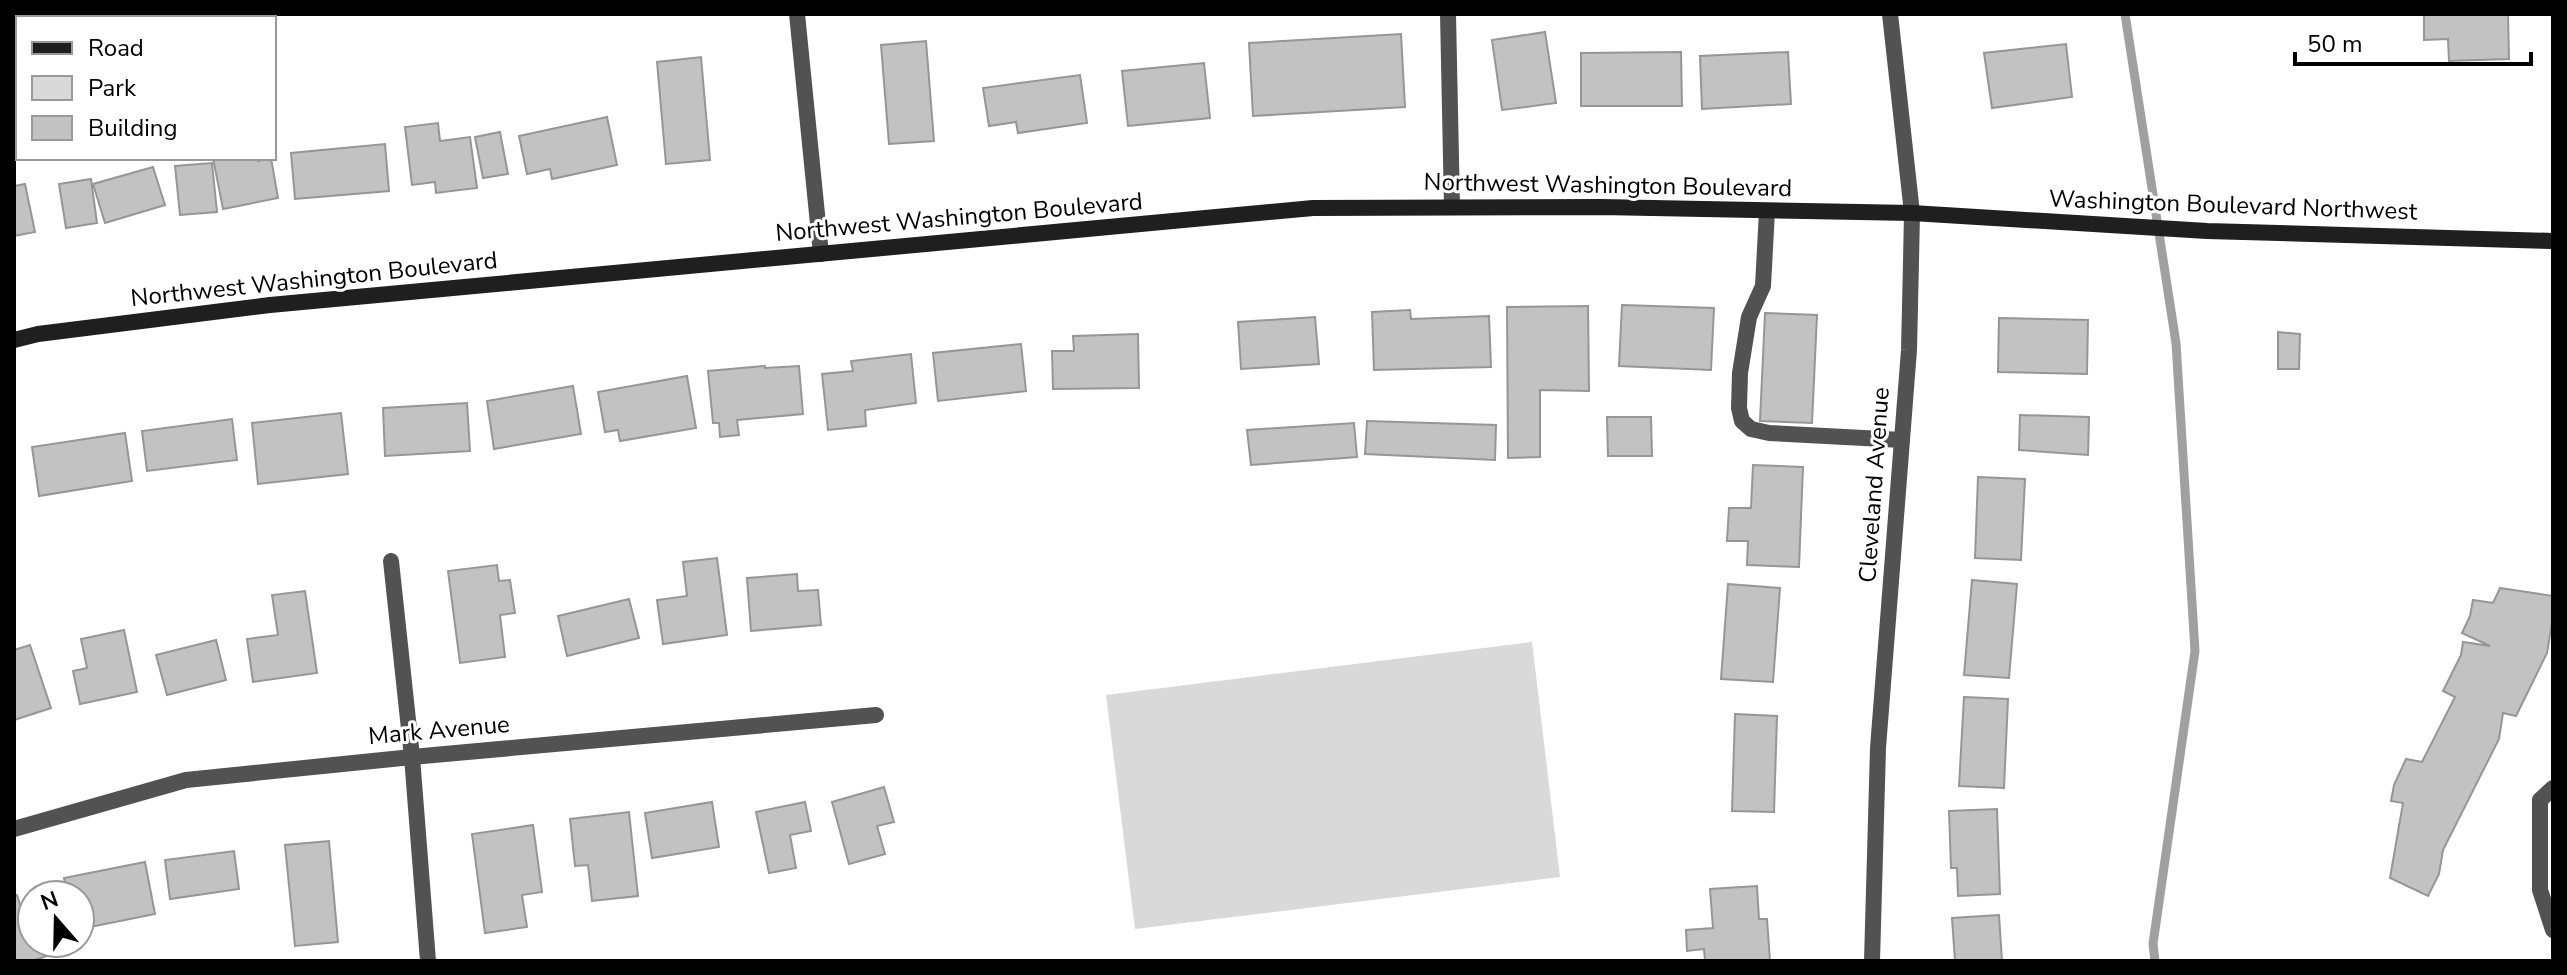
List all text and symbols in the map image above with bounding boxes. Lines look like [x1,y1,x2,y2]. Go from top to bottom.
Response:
legend [16,16,276,160]
scale bar [2295,16,2531,66]
text: 50 m [2307,28,2363,60]
text: Road [88,32,144,64]
text: Park [88,72,137,104]
text: Building [88,112,178,144]
street label: Northwest Washington Boulevard [1423,166,1793,204]
street label: Washington Boulevard Northwest [2048,183,2418,227]
street label: Northwest Washington Boulevard [774,185,1144,249]
street label: Northwest Washington Boulevard [129,244,499,314]
street label: Cleveland Avenue [1851,386,1897,584]
street label: Mark Avenue [367,708,511,752]
north arrow [16,879,96,959]
text: N [37,884,62,918]

